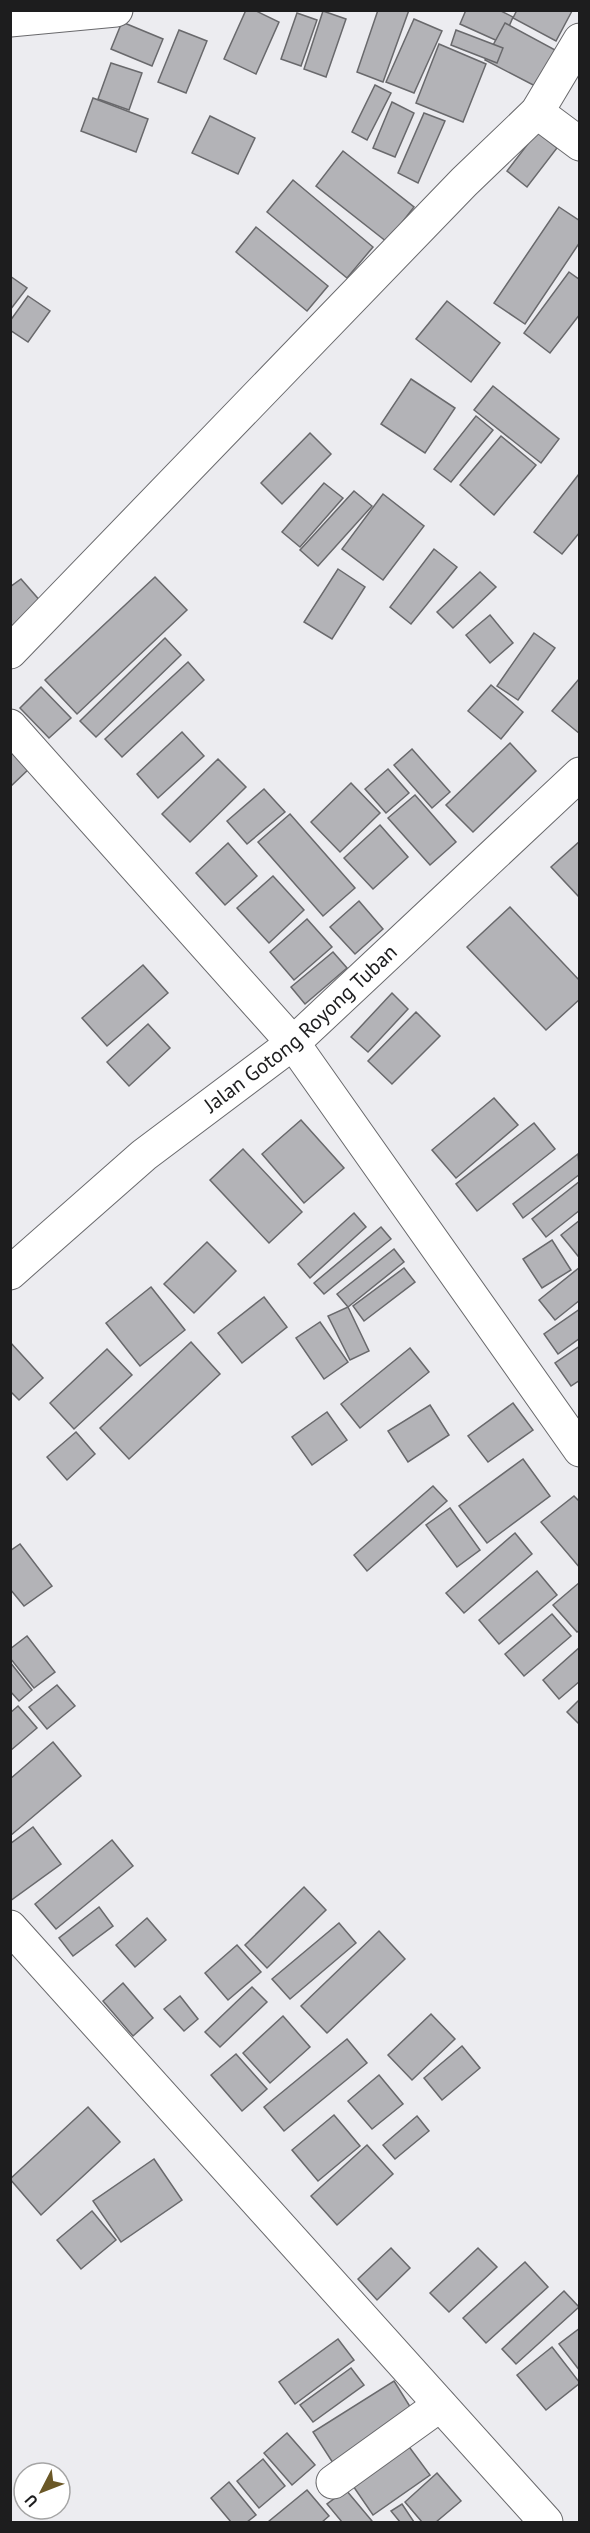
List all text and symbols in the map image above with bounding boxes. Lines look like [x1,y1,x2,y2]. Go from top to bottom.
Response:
street label: Jalan Gotong Royong Tuban [197,938,403,1119]
north arrow [12,2461,72,2521]
text: U [20,2491,42,2511]

